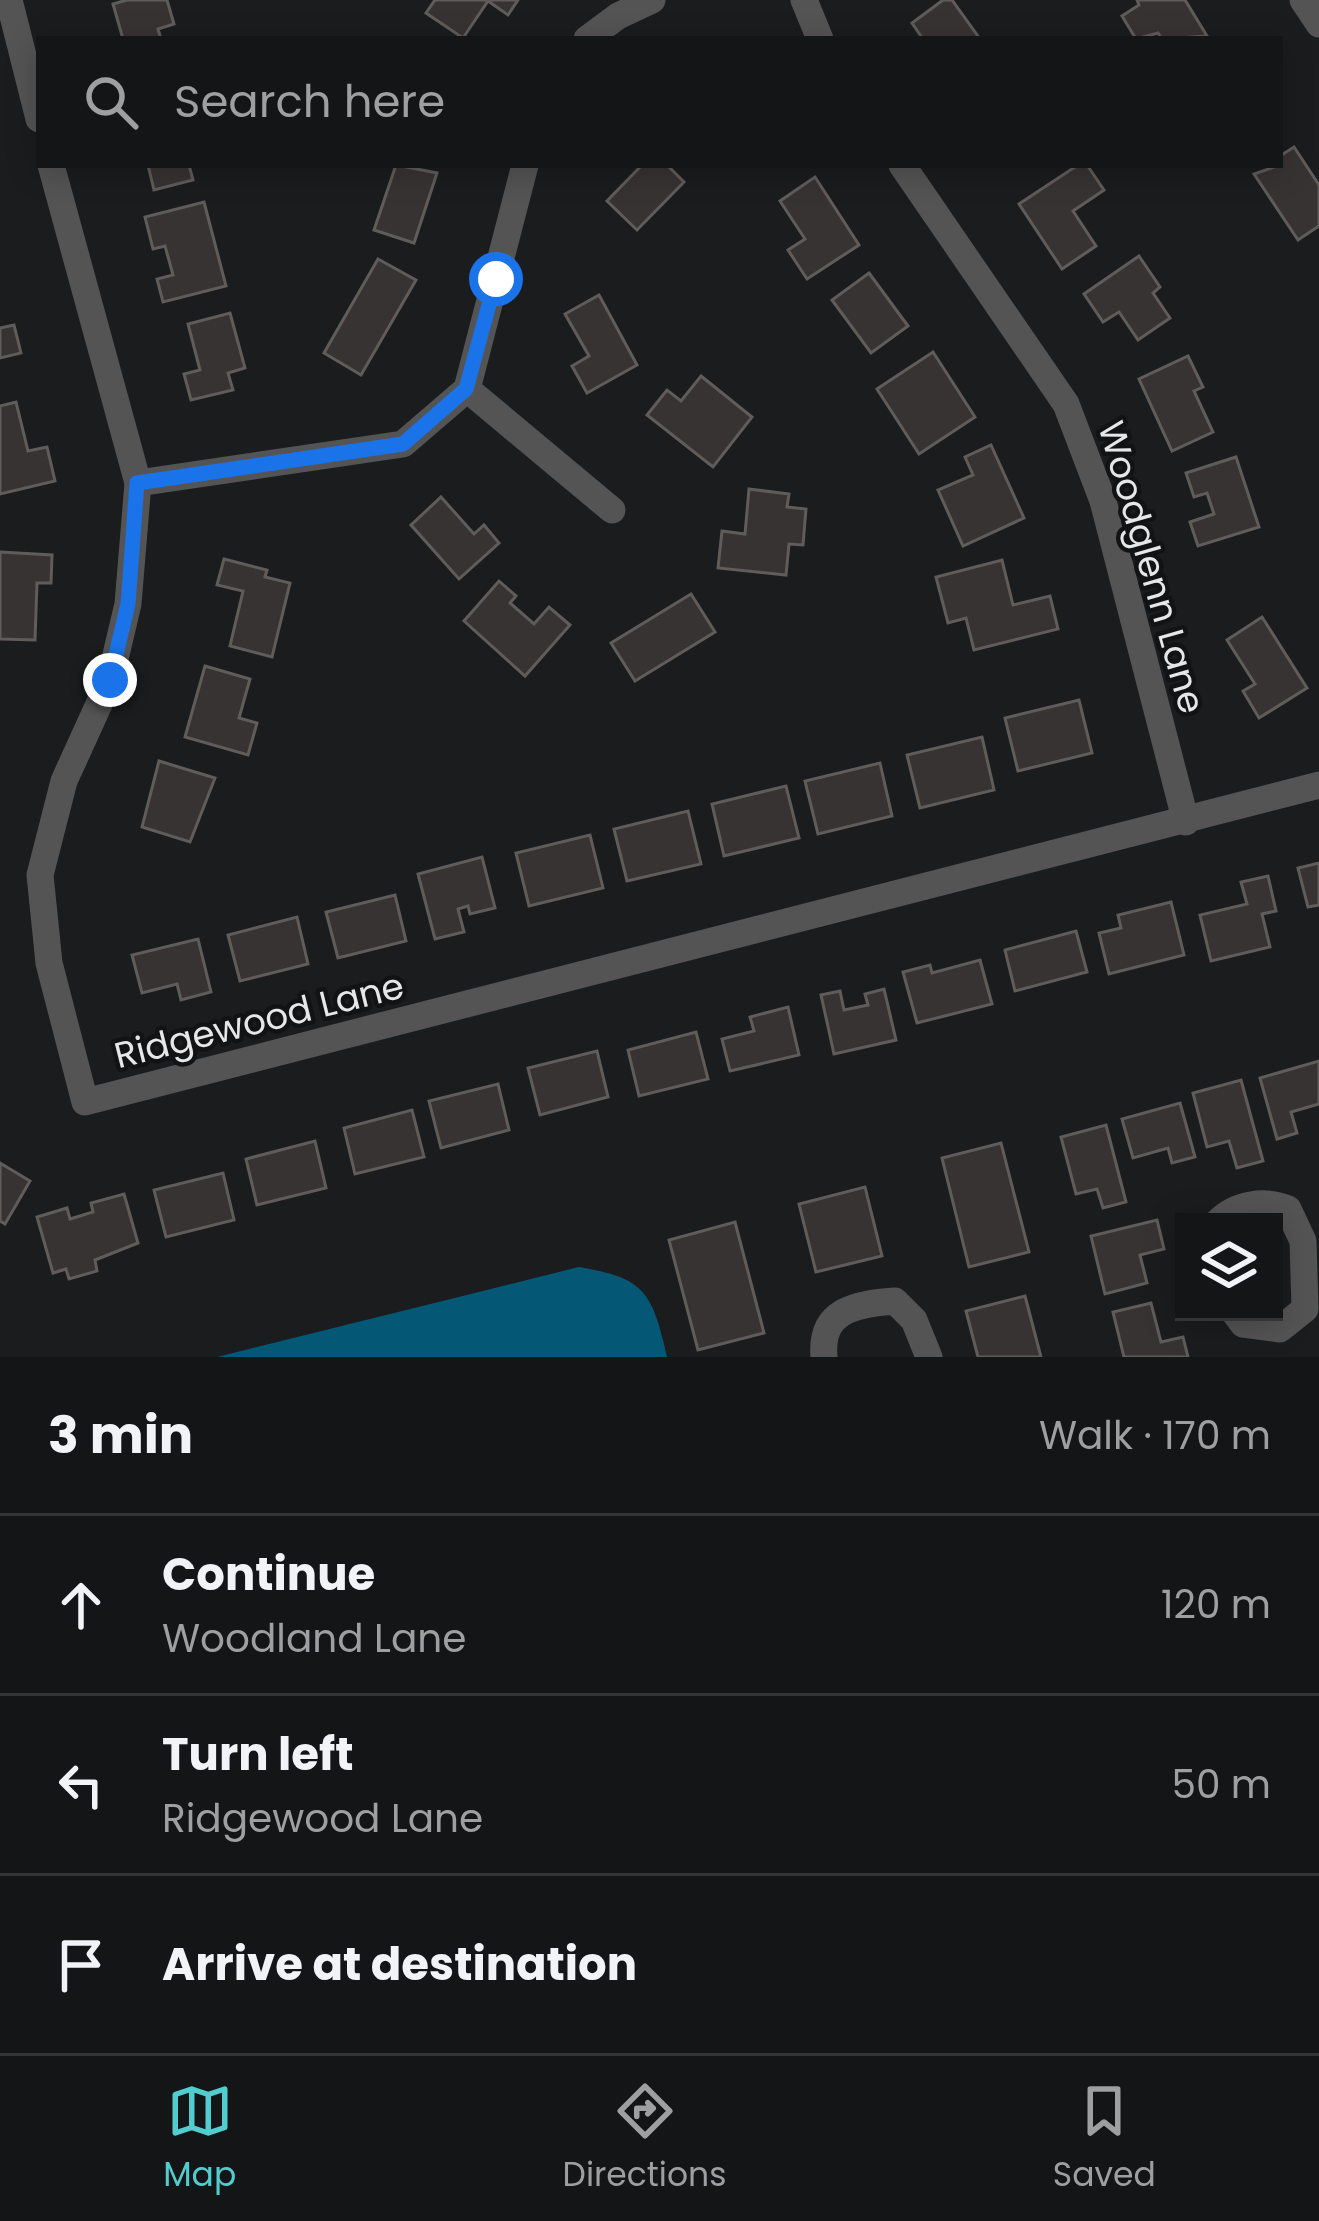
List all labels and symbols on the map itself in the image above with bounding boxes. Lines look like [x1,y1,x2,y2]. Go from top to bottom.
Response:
route start [469,252,523,306]
street label: Woodglenn Lane [1085,415,1218,719]
route end [83,653,137,707]
street label: Ridgewood Lane [109,960,409,1081]

